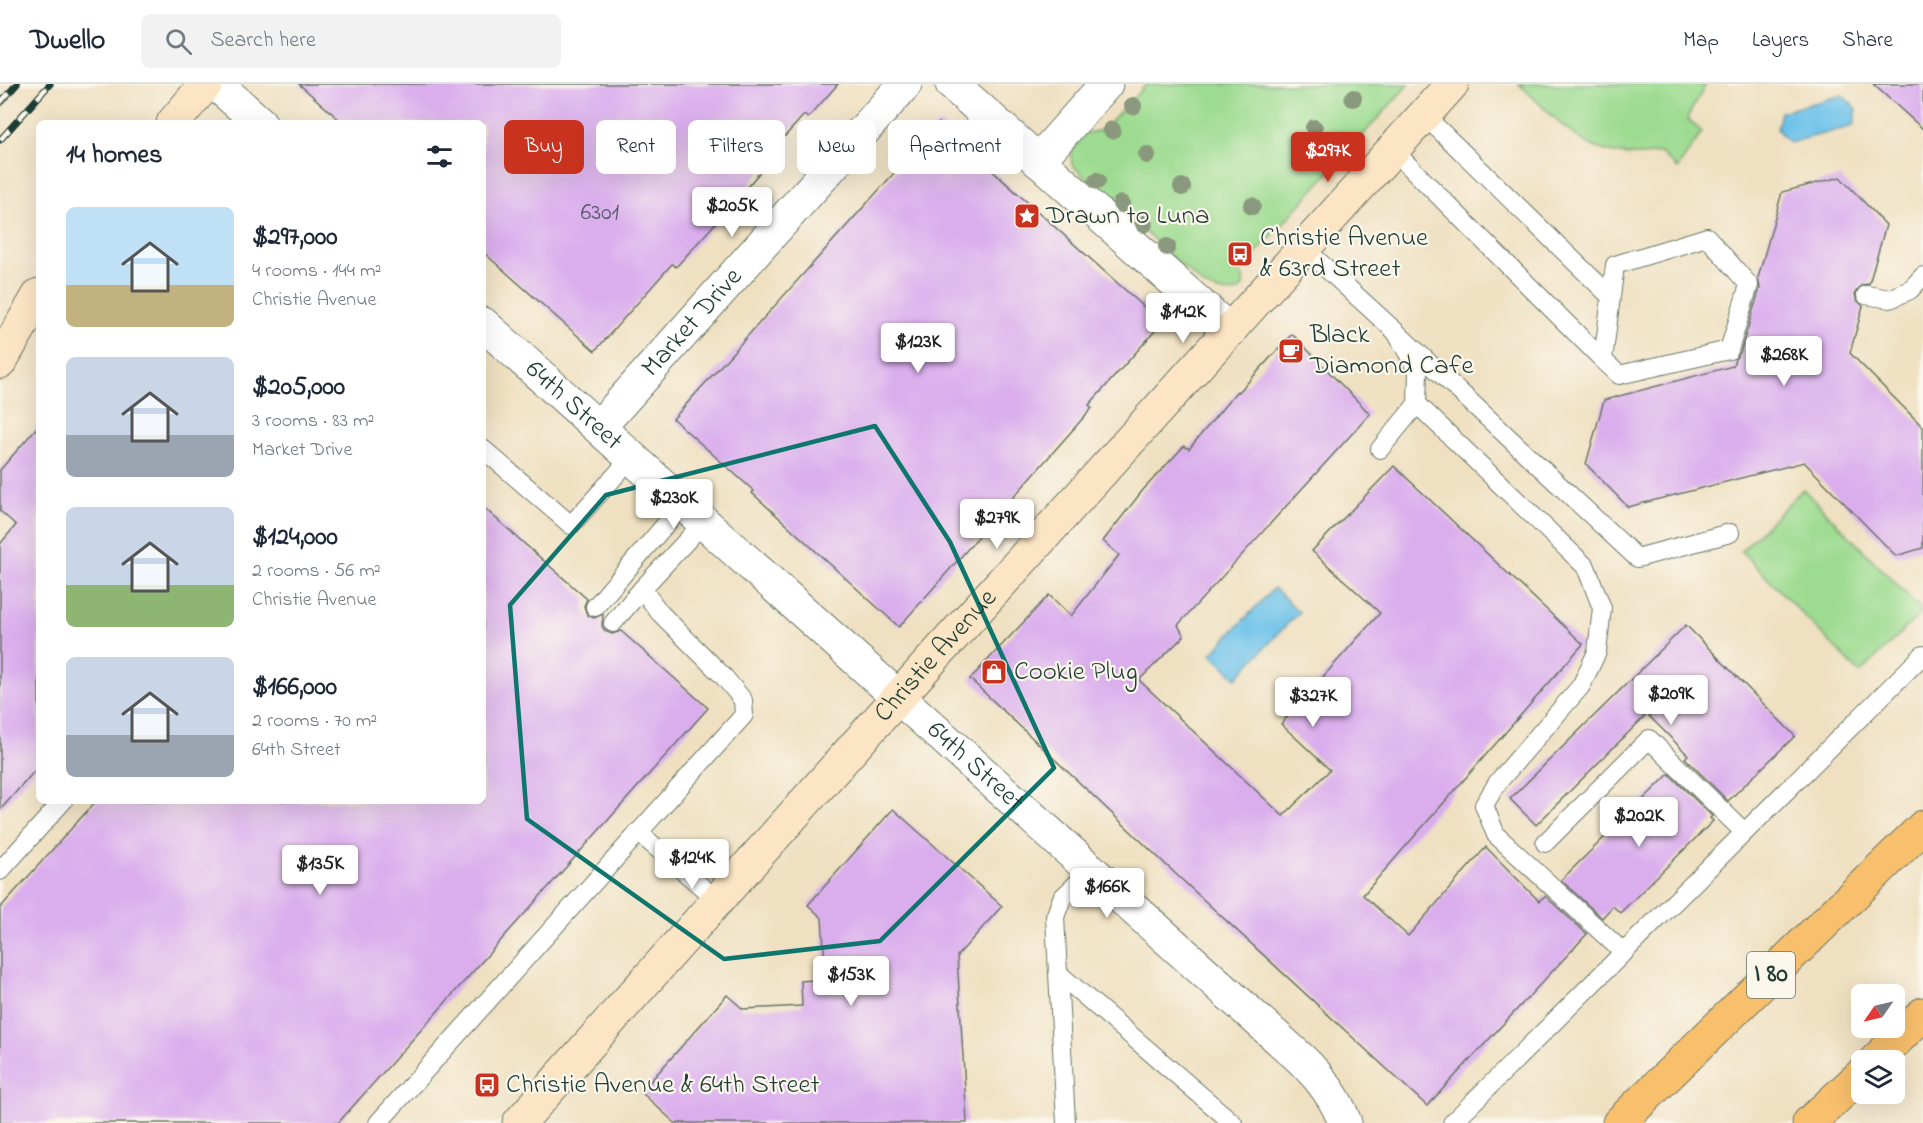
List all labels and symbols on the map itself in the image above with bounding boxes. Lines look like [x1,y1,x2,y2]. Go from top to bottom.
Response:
pin: $297K [1286,132,1370,183]
pin: $205K [690,187,774,238]
house number: 6301 [581,196,620,231]
place label: Drawn to Luna [1045,197,1210,236]
place icon: Drawn to Luna [1012,201,1042,231]
place label: Christie Avenue & 63rd Street [1260,219,1429,289]
bus stop icon: Christie Avenue & 63rd Street [1225,239,1255,269]
street label: Market Drive [633,258,752,386]
pin: $142K [1141,293,1225,344]
place label: Black Diamond Cafe [1309,316,1474,386]
pin: $123K [876,323,960,374]
cafe icon: Black Diamond Cafe [1276,336,1306,366]
pin: $268K [1742,336,1826,387]
street label: 64th Street [516,351,631,460]
pin: $230K [632,479,716,530]
pin: $279K [955,499,1039,550]
street label: Christie Avenue [865,580,1007,731]
place label: Cookie Plug [1014,653,1138,692]
shop icon: Cookie Plug [979,657,1009,687]
pin: $209K [1629,675,1713,726]
pin: $327K [1271,677,1355,728]
street label: 64th Street [918,712,1033,821]
pin: $202K [1597,797,1681,848]
pin: $124K [650,839,734,890]
pin: $135K [278,845,362,896]
pin: $166K [1065,868,1149,919]
road number: I 80 [1747,952,1795,998]
pin: $153K [809,956,893,1007]
north arrow [1851,984,1905,1038]
place label: Christie Avenue & 64th Street [506,1066,820,1105]
bus stop icon: Christie Avenue & 64th Street [472,1070,502,1100]

